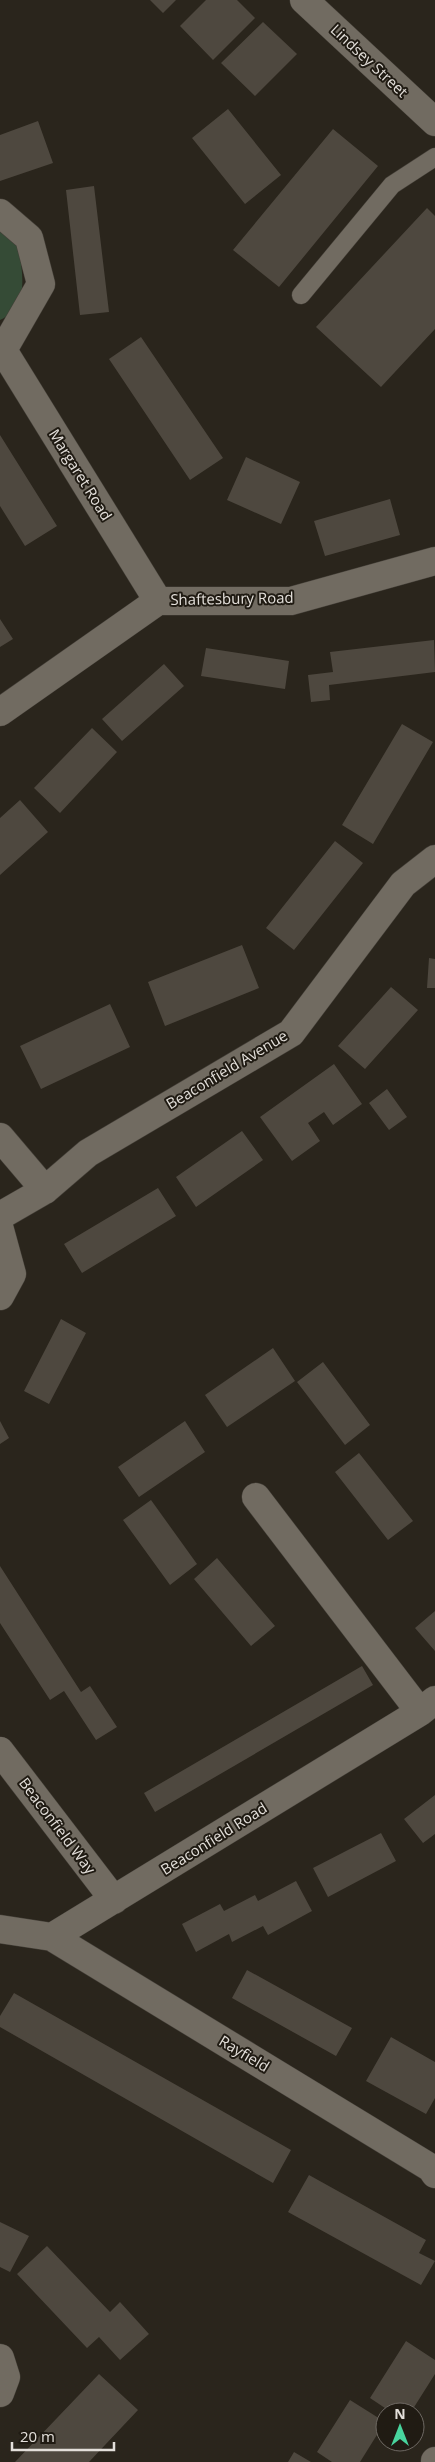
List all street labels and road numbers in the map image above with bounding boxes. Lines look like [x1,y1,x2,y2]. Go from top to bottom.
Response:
street label: Lindsey Street [327,19,413,101]
street label: Margaret Road [45,425,117,524]
street label: Shaftesbury Road [170,587,294,609]
street label: Beaconfield Avenue [162,1025,291,1113]
street label: Beaconfield Way [15,1773,101,1878]
street label: Beaconfield Road [157,1797,270,1879]
street label: Rayfield [216,2030,273,2076]

